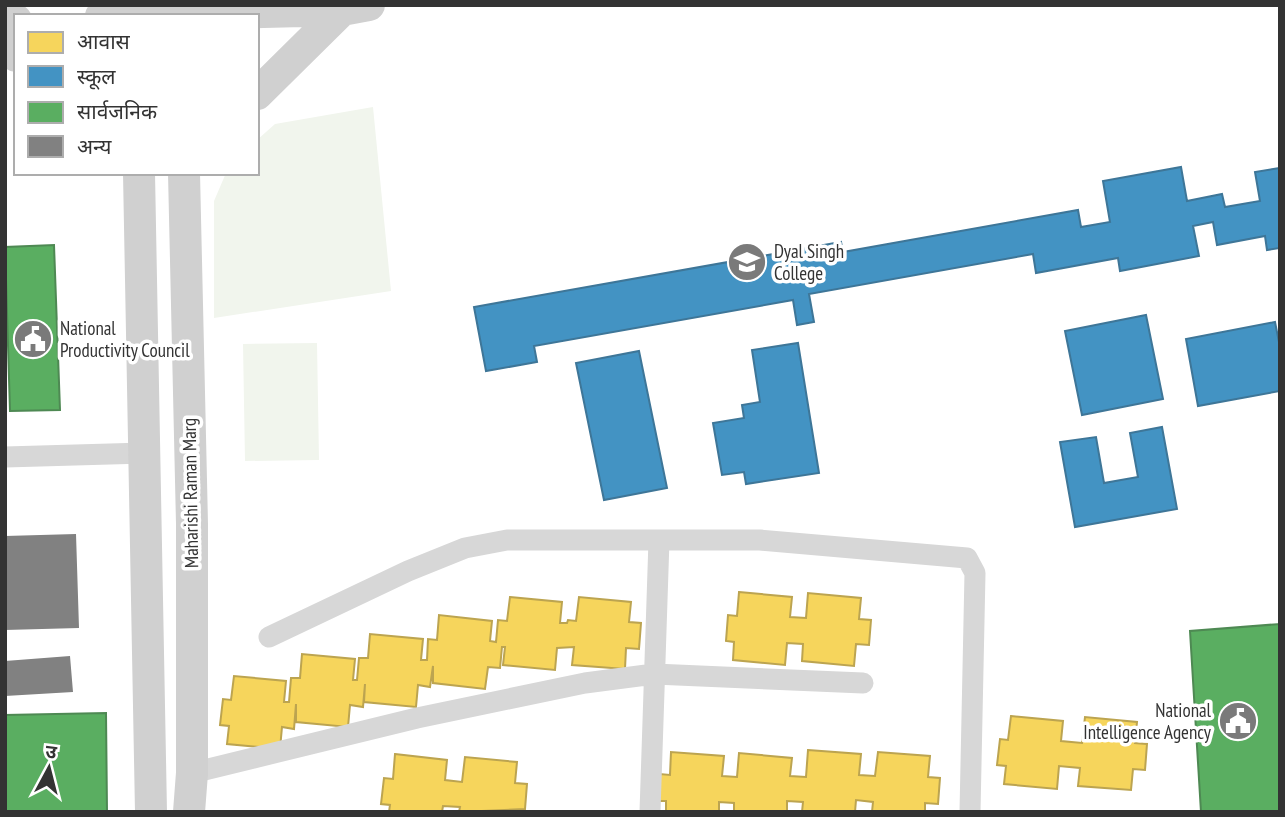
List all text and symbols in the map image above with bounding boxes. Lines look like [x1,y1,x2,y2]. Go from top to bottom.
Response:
legend [14,14,259,175]
text: आवास [77,28,131,55]
text: स्कूल [77,63,116,90]
text: सार्वजनिक [77,98,158,125]
text: अन्य [77,133,112,160]
place label: Dyal Singh College [774,239,844,285]
school or university icon: Dyal Singh College [726,241,768,283]
place label: National Productivity Council [60,316,190,362]
public building icon: National Productivity Council [12,318,54,360]
street label: Maharishi Raman Marg [177,418,203,568]
place label: National Intelligence Agency [1083,698,1212,744]
public building icon: National Intelligence Agency [1217,700,1259,742]
north arrow [14,733,84,803]
text: उ [44,739,59,764]

